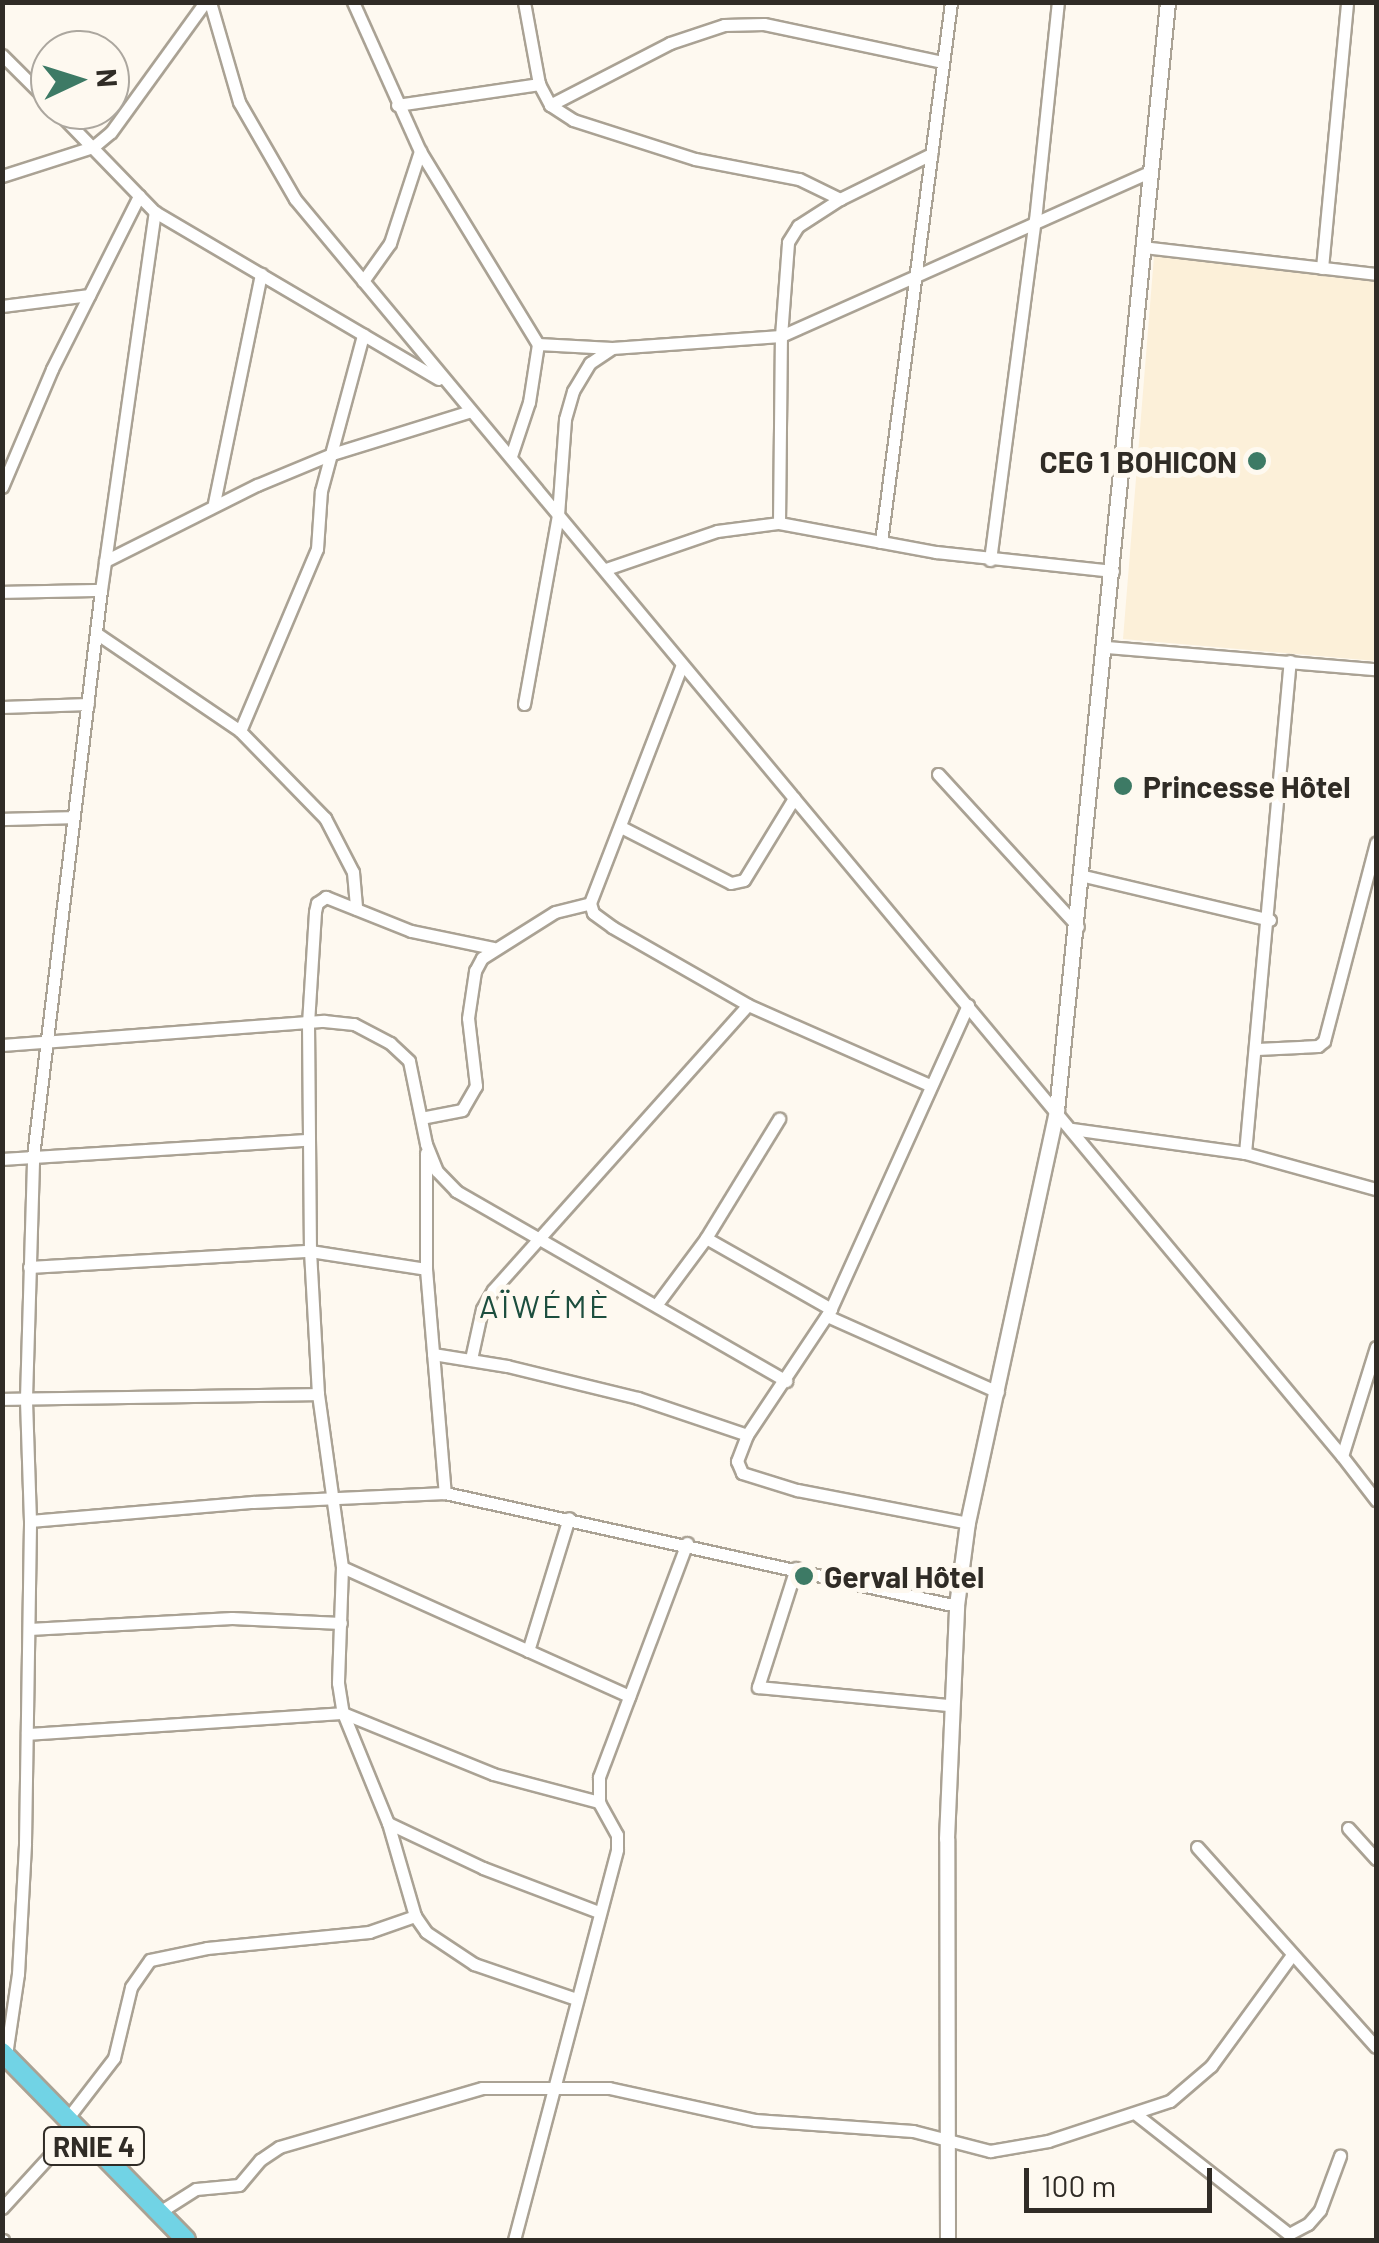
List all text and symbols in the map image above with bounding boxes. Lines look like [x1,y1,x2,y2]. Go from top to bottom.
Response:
north arrow [30,30,130,130]
text: N [90,68,126,89]
place label: CEG 1 BOHICON [1040,443,1237,479]
marker: CEG 1 BOHICON [1246,450,1268,472]
place label: Princesse Hôtel [1143,768,1351,804]
marker: Princesse Hôtel [1112,775,1134,797]
district label: AÏWÉMÈ [479,1286,611,1324]
place label: Gerval Hôtel [824,1558,984,1594]
marker: Gerval Hôtel [793,1565,815,1587]
road number: RNIE 4 [42,2123,146,2169]
scale bar [1029,2148,1216,2210]
text: 100 m [1041,2167,1116,2203]

